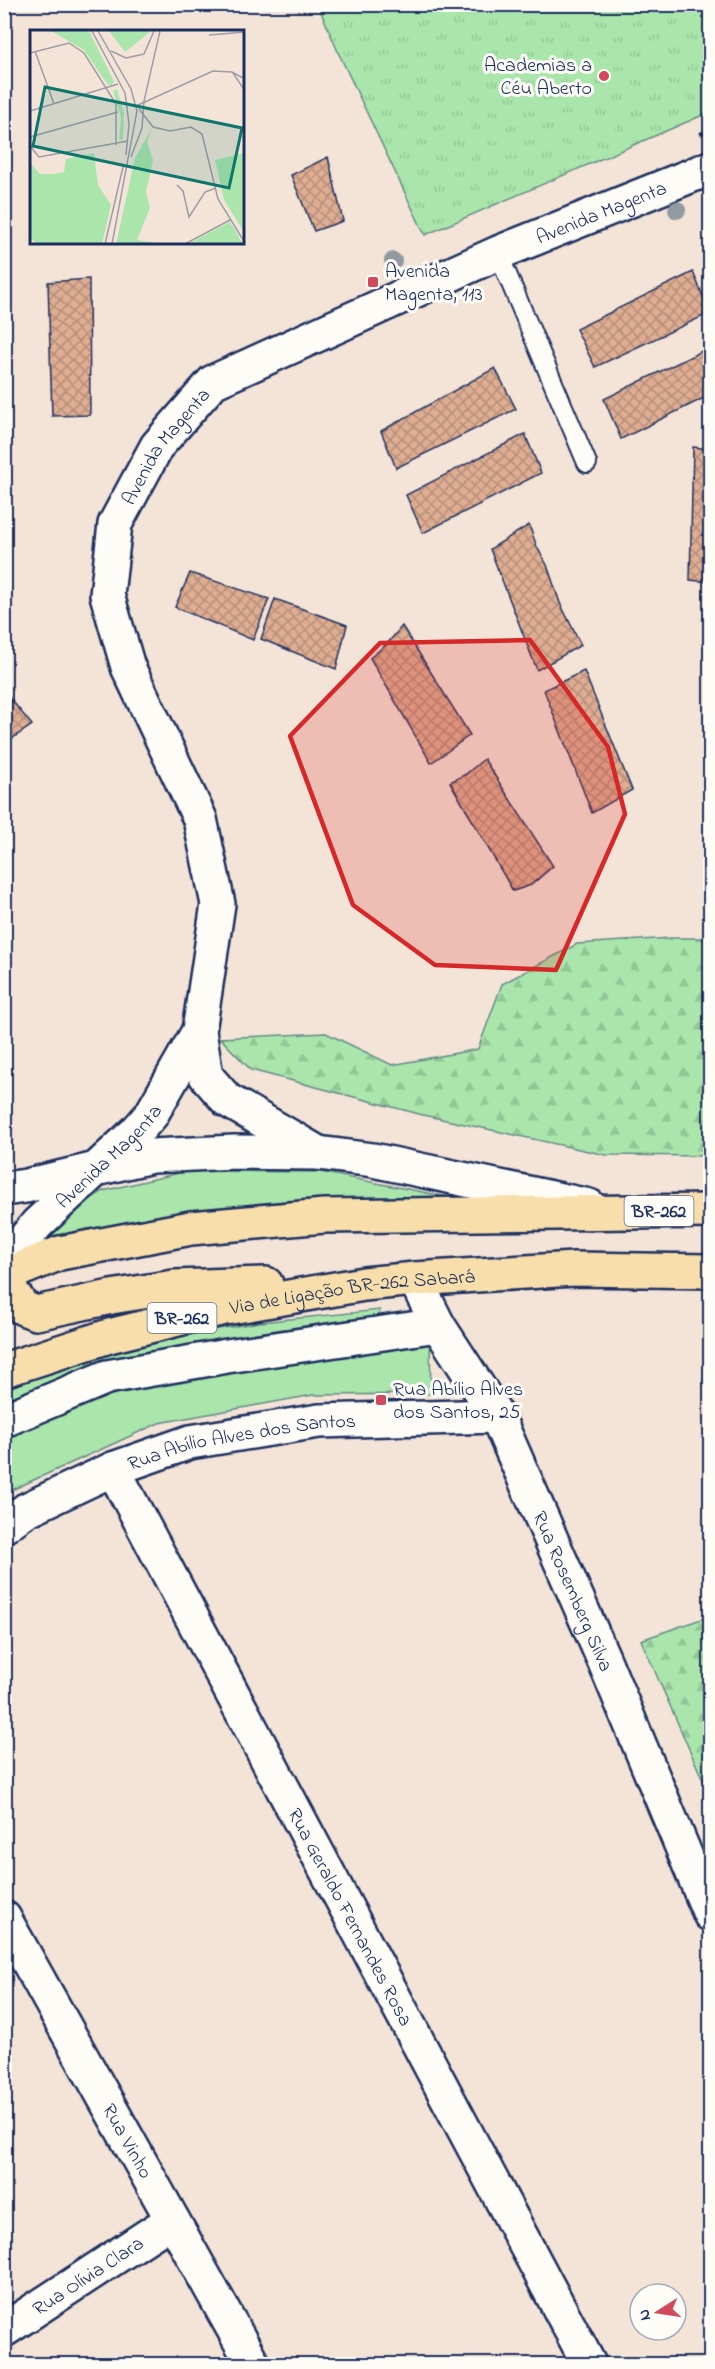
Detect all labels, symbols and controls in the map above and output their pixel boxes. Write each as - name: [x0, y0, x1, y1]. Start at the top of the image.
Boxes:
- inset map: [30, 30, 244, 244]
- place label: Academias a Céu Aberto: [484, 52, 592, 104]
- marker: Academias a Céu Aberto: [597, 69, 611, 83]
- street label: Avenida Magenta: [532, 175, 672, 253]
- place label: Avenida Magenta, 113: [385, 258, 483, 311]
- marker: Avenida Magenta, 113: [366, 275, 380, 289]
- street label: Avenida Magenta: [116, 382, 219, 511]
- street label: Avenida Magenta: [50, 1100, 171, 1216]
- road number: BR-262: [624, 1196, 694, 1226]
- street label: Via de Ligação BR-262 Sabará: [227, 1263, 476, 1324]
- road number: BR-262: [148, 1303, 216, 1333]
- place label: Rua Abílio Alves dos Santos, 25: [393, 1376, 523, 1428]
- marker: Rua Abílio Alves dos Santos, 25: [374, 1393, 388, 1407]
- street label: Rua Abílio Alves dos Santos: [124, 1408, 356, 1480]
- street label: Rua Rosemberg Silva: [524, 1507, 619, 1677]
- street label: Rua Geraldo Fernandes Rosa: [279, 1804, 419, 2032]
- street label: Rua Vinho: [93, 2099, 159, 2185]
- street label: Rua Olívia Clara: [28, 2230, 150, 2324]
- north arrow: [628, 2282, 688, 2342]
- text: N: [632, 2307, 658, 2322]

